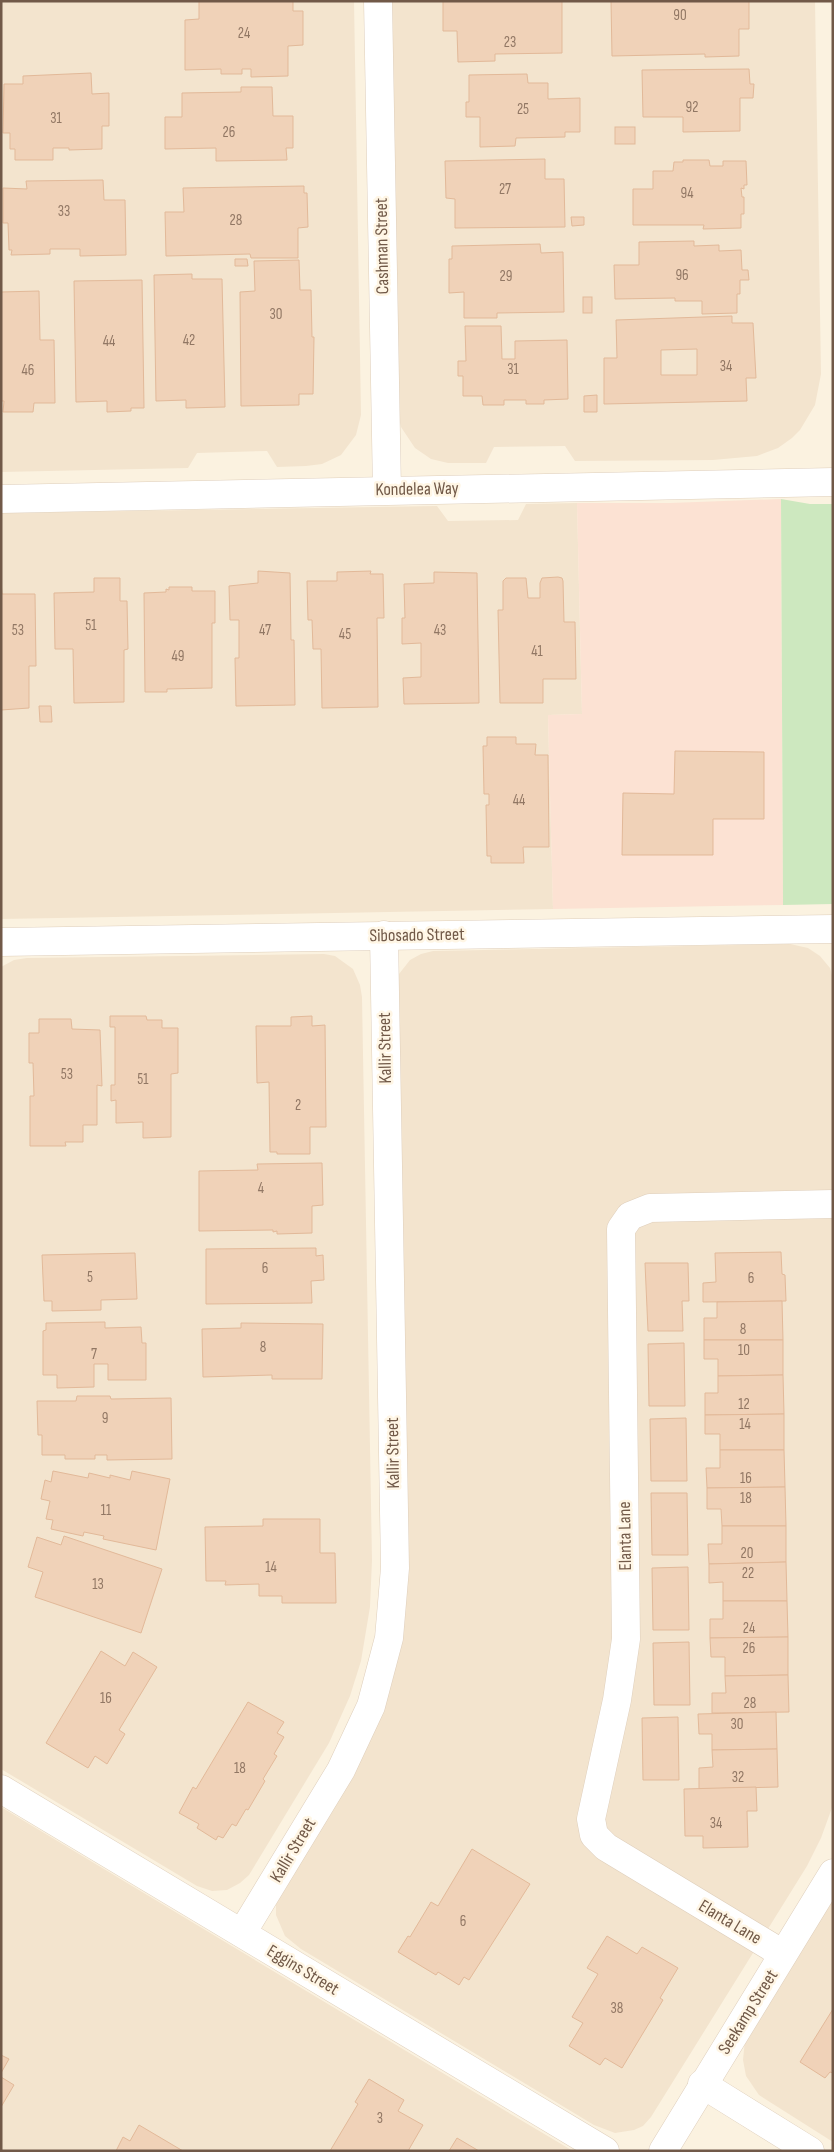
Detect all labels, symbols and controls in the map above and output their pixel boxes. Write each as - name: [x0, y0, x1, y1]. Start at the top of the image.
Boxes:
- house number: 90: [673, 6, 687, 25]
- house number: 24: [238, 24, 250, 43]
- house number: 23: [504, 33, 516, 52]
- house number: 92: [686, 98, 698, 117]
- house number: 25: [517, 100, 529, 119]
- house number: 31: [50, 109, 63, 128]
- house number: 26: [223, 123, 235, 142]
- house number: 27: [499, 180, 511, 199]
- house number: 94: [681, 184, 693, 203]
- street label: Cashman Street: [371, 197, 393, 294]
- house number: 33: [58, 202, 70, 221]
- house number: 28: [230, 211, 242, 230]
- house number: 96: [675, 266, 689, 285]
- house number: 29: [500, 267, 512, 286]
- house number: 30: [270, 305, 282, 324]
- house number: 42: [183, 331, 195, 350]
- house number: 44: [103, 332, 115, 351]
- house number: 34: [720, 357, 732, 376]
- house number: 31: [507, 360, 520, 379]
- house number: 46: [22, 361, 34, 380]
- street label: Kondelea Way: [375, 478, 459, 500]
- house number: 51: [85, 616, 97, 635]
- house number: 53: [12, 621, 24, 640]
- house number: 47: [259, 621, 271, 640]
- house number: 43: [434, 621, 446, 640]
- house number: 45: [339, 625, 351, 644]
- house number: 41: [531, 642, 544, 661]
- house number: 49: [172, 647, 184, 666]
- house number: 44: [513, 791, 525, 810]
- street label: Sibosado Street: [369, 924, 465, 946]
- street label: Kallir Street: [374, 1012, 396, 1084]
- house number: 53: [61, 1065, 73, 1084]
- house number: 51: [137, 1070, 149, 1089]
- house number: 2: [295, 1096, 301, 1115]
- house number: 4: [258, 1179, 264, 1198]
- house number: 6: [262, 1259, 268, 1278]
- house number: 5: [87, 1268, 93, 1287]
- house number: 6: [748, 1269, 754, 1288]
- house number: 8: [740, 1320, 746, 1339]
- house number: 8: [260, 1338, 266, 1357]
- house number: 10: [738, 1341, 750, 1360]
- house number: 7: [91, 1345, 97, 1364]
- house number: 12: [738, 1395, 750, 1414]
- house number: 9: [102, 1409, 108, 1428]
- house number: 14: [739, 1415, 751, 1434]
- street label: Kallir Street: [382, 1417, 404, 1489]
- house number: 16: [740, 1469, 752, 1488]
- house number: 18: [740, 1489, 752, 1508]
- house number: 11: [101, 1501, 112, 1520]
- street label: Elanta Lane: [614, 1501, 636, 1571]
- house number: 20: [741, 1544, 753, 1563]
- house number: 14: [265, 1558, 277, 1577]
- house number: 22: [742, 1564, 754, 1583]
- house number: 13: [92, 1575, 104, 1594]
- house number: 24: [743, 1619, 755, 1638]
- house number: 26: [743, 1639, 755, 1658]
- house number: 16: [100, 1689, 112, 1708]
- house number: 28: [744, 1694, 756, 1713]
- house number: 30: [731, 1715, 743, 1734]
- house number: 18: [234, 1759, 246, 1778]
- house number: 32: [732, 1768, 744, 1787]
- street label: Kallir Street: [266, 1814, 321, 1886]
- house number: 34: [710, 1814, 722, 1833]
- street label: Elanta Lane: [695, 1895, 765, 1949]
- house number: 6: [460, 1912, 466, 1931]
- street label: Eggins Street: [263, 1940, 343, 2000]
- street label: Seekamp Street: [714, 1965, 783, 2058]
- house number: 38: [611, 1999, 623, 2018]
- house number: 3: [377, 2109, 383, 2128]

